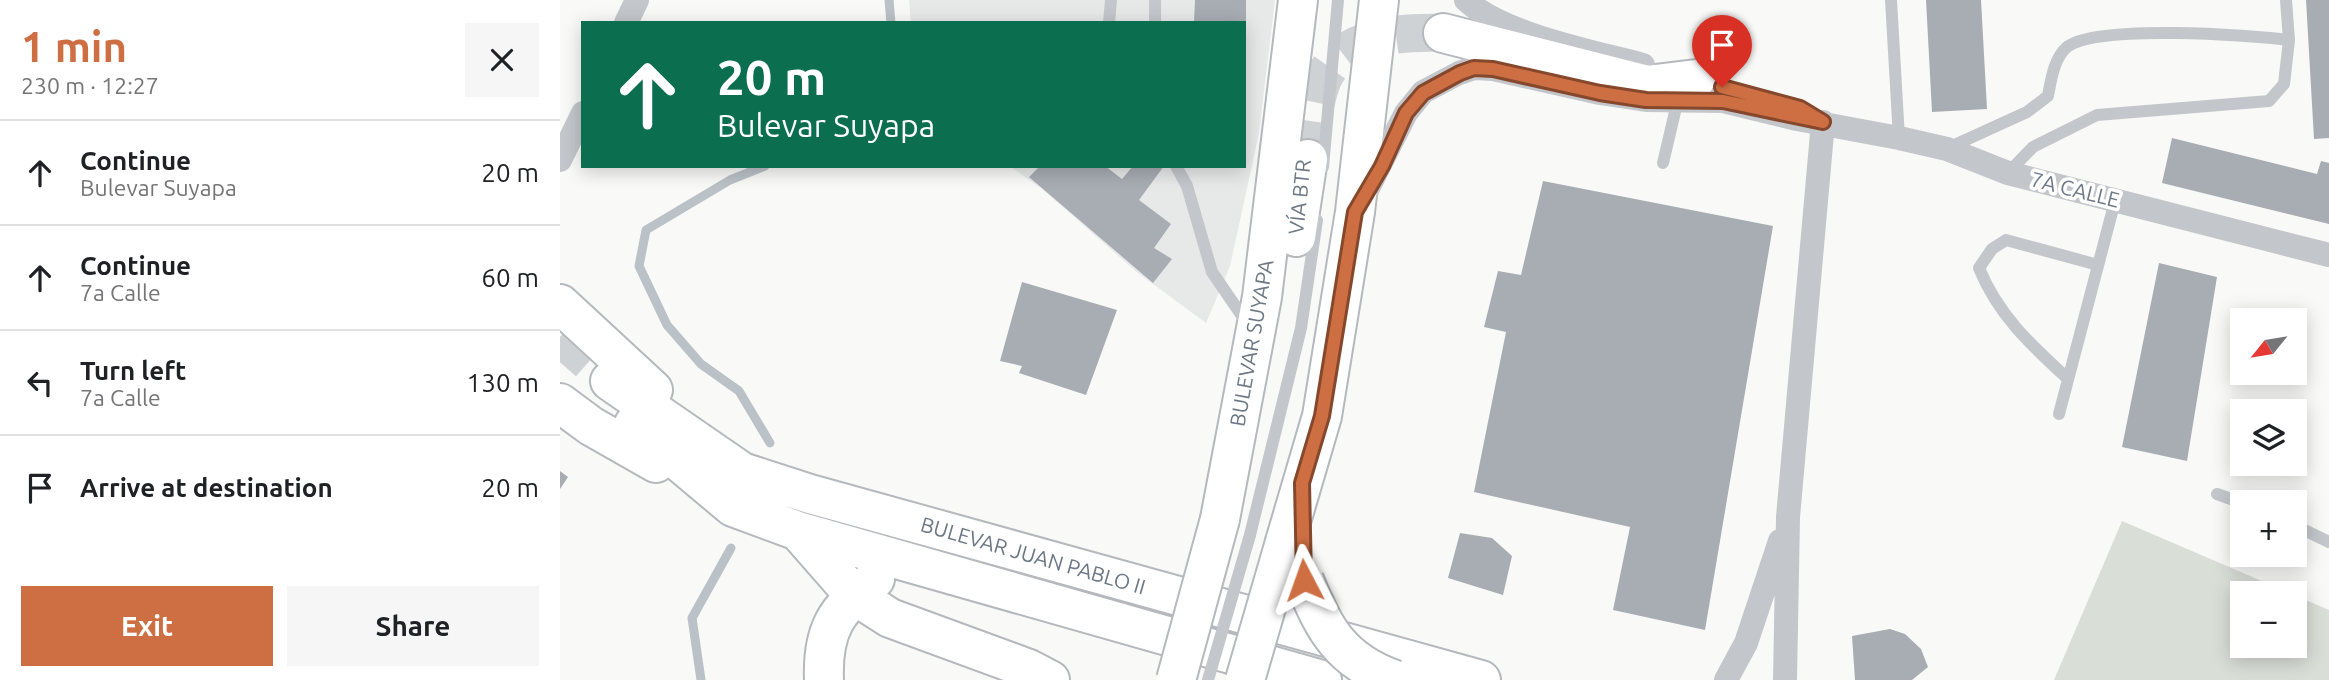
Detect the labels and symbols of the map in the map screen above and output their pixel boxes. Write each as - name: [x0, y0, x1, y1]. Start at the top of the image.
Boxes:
- pin: [1692, 15, 1752, 87]
- street label: VÍA BTR: [1283, 158, 1315, 236]
- street label: 7A CALLE: [2028, 166, 2122, 212]
- street label: BULEVAR SUYAPA: [1225, 257, 1278, 428]
- north arrow: [2230, 308, 2306, 385]
- street label: BULEVAR JUAN PABLO II: [918, 511, 1148, 599]
- position arrow: [1267, 543, 1341, 617]

